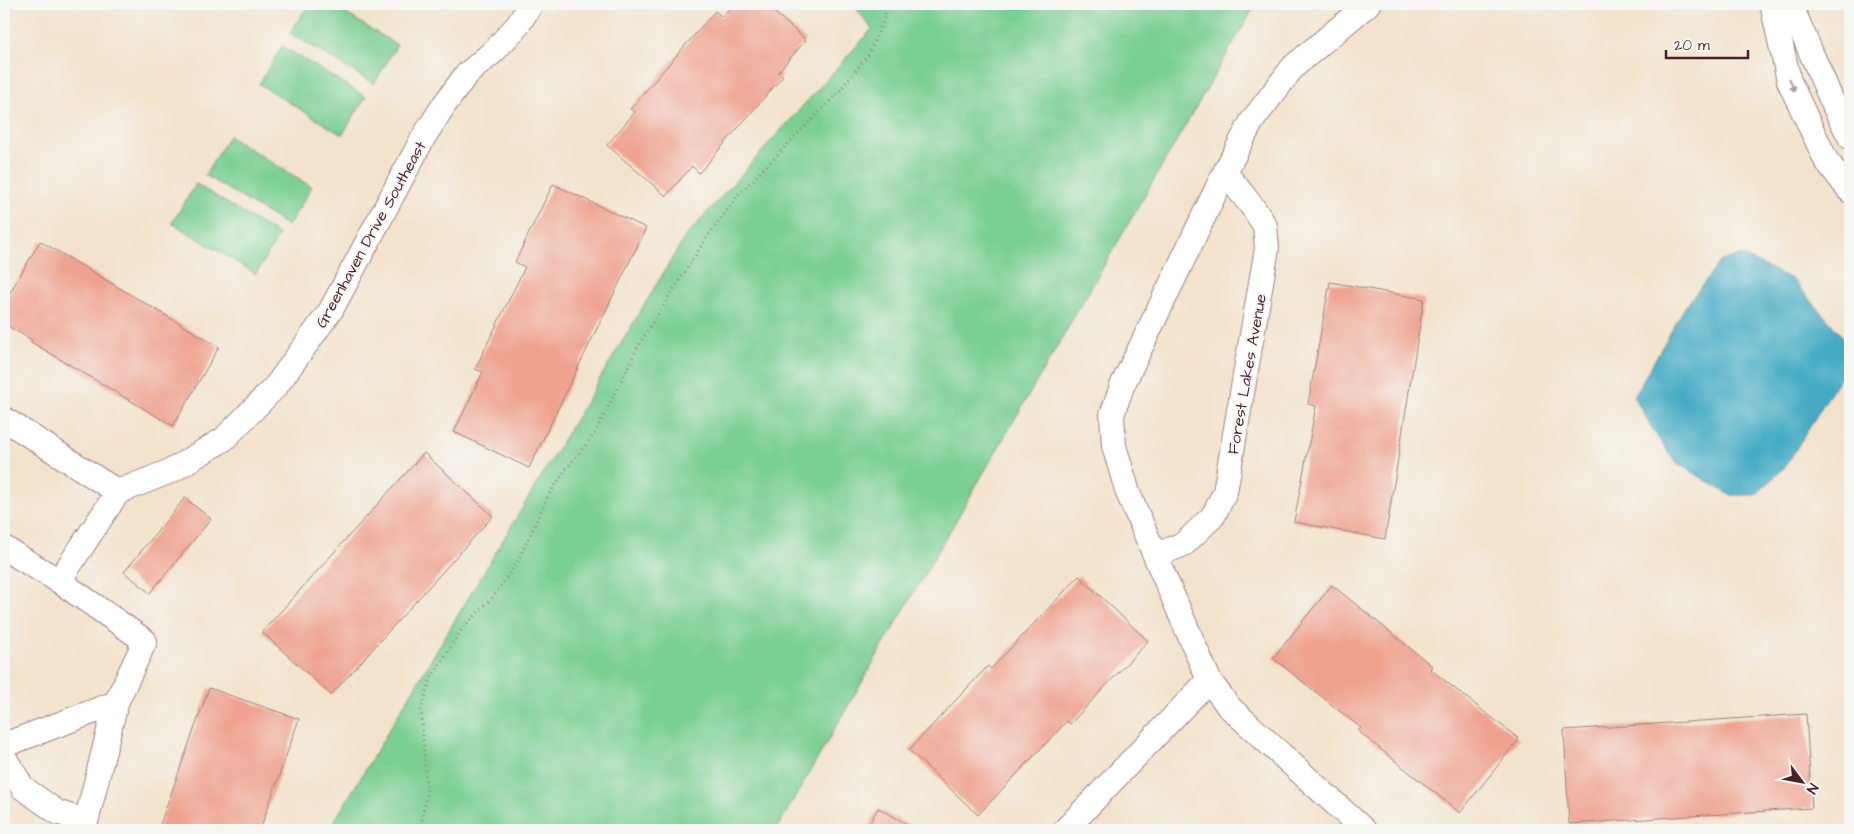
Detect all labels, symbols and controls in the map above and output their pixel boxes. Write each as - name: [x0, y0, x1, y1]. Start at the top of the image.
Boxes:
- scale bar: [1666, 28, 1749, 60]
- text: 20 m: [1674, 35, 1710, 56]
- one-way arrow: [1788, 78, 1796, 93]
- street label: Greenhaven Drive Southeast: [310, 137, 432, 332]
- street label: Forest Lakes Avenue: [1222, 292, 1272, 456]
- north arrow: [1776, 756, 1826, 806]
- text: N: [1801, 779, 1823, 798]

